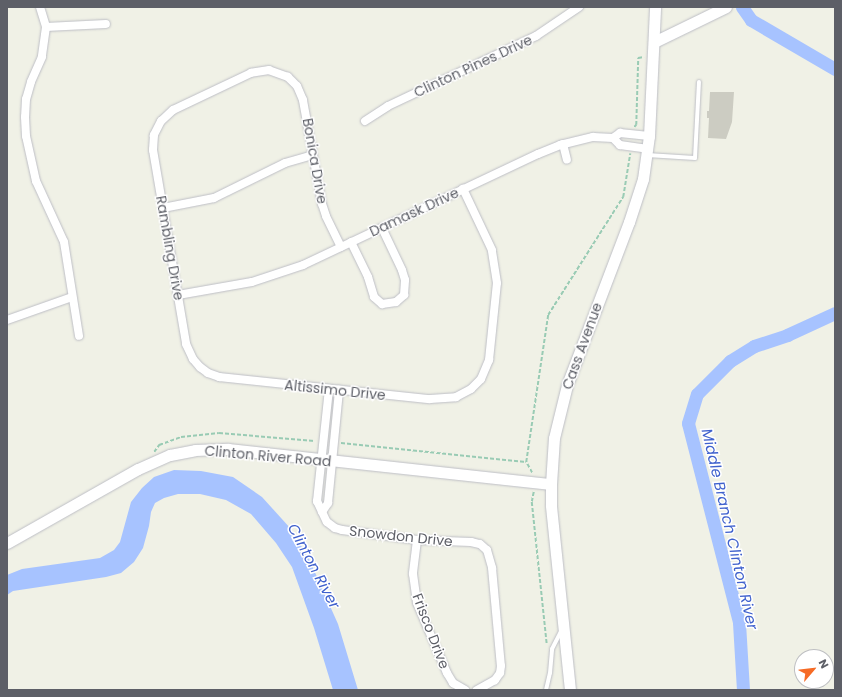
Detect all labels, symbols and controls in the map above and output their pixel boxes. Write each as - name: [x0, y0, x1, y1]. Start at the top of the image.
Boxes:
- street label: Clinton Pines Drive: [411, 31, 535, 101]
- street label: Bonica Drive: [299, 117, 331, 205]
- street label: Damask Drive: [367, 184, 461, 240]
- street label: Rambling Drive: [153, 194, 187, 302]
- street label: Cass Avenue: [559, 300, 605, 392]
- street label: Altissimo Drive: [284, 376, 386, 404]
- water label: Middle Branch Clinton River: [698, 427, 762, 631]
- street label: Clinton River Road: [204, 442, 332, 470]
- water label: Clinton River: [284, 520, 344, 612]
- street label: Snowdon Drive: [348, 522, 454, 550]
- street label: Frisco Drive: [409, 591, 453, 671]
- north arrow: [794, 649, 834, 689]
- text: N: [815, 656, 833, 671]

